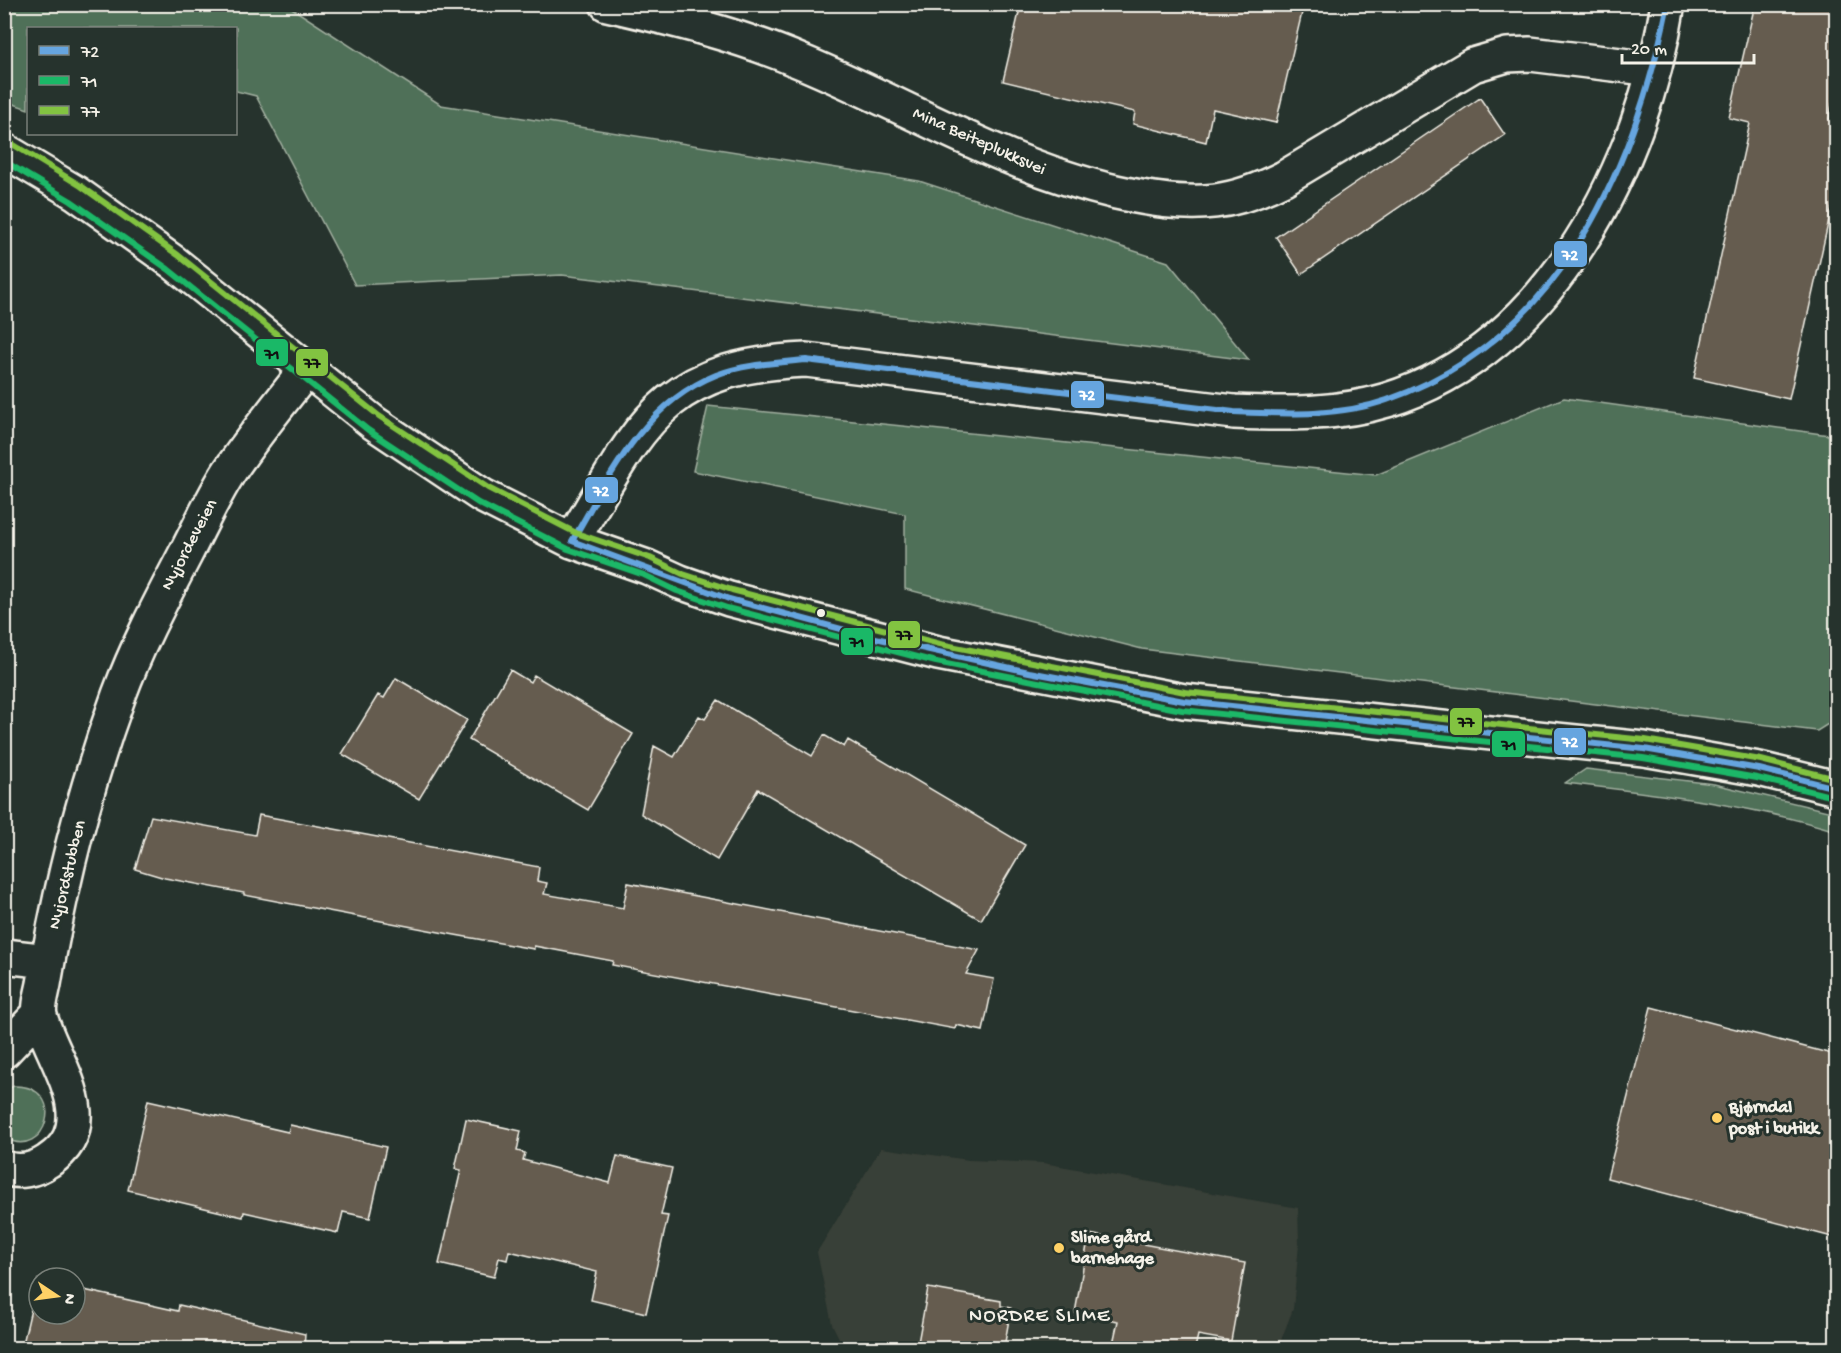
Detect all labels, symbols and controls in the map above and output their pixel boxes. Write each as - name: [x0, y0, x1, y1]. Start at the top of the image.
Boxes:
- legend: [27, 27, 237, 135]
- scale bar: [1622, 27, 1754, 65]
- text: 20 m: [1631, 40, 1667, 61]
- text: 72: [80, 43, 99, 64]
- text: 71: [80, 73, 98, 94]
- text: 77: [80, 103, 100, 124]
- street label: Mina Beiteplukksvei: [909, 103, 1049, 181]
- line badge: 72: [1553, 240, 1588, 268]
- text: 72: [1561, 248, 1578, 267]
- line badge: 71: [255, 338, 289, 367]
- text: 71: [264, 347, 279, 366]
- line badge: 77: [295, 348, 329, 377]
- text: 77: [303, 356, 321, 375]
- line badge: 72: [1070, 380, 1105, 409]
- text: 72: [1078, 388, 1095, 407]
- line badge: 72: [584, 476, 619, 504]
- text: 72: [592, 484, 609, 503]
- street label: Nyjordeveien: [157, 495, 223, 594]
- unlabelled marker: [815, 607, 827, 619]
- line badge: 77: [887, 620, 921, 649]
- line badge: 71: [840, 627, 874, 656]
- text: 77: [895, 628, 913, 647]
- text: 71: [849, 635, 864, 654]
- line badge: 77: [1449, 707, 1483, 736]
- text: 77: [1457, 715, 1475, 734]
- line badge: 72: [1553, 727, 1587, 756]
- line badge: 71: [1491, 730, 1526, 758]
- text: 72: [1561, 735, 1578, 754]
- text: 71: [1501, 738, 1516, 757]
- street label: Nyjordstubben: [44, 818, 92, 932]
- place label: Bjørndal post i butikk: [1728, 1098, 1821, 1140]
- marker: Bjørndal post i butikk: [1710, 1111, 1724, 1125]
- place label: Slime gård barnehage: [1070, 1228, 1155, 1270]
- marker: Slime gård barnehage: [1052, 1241, 1066, 1255]
- north arrow: [27, 1266, 87, 1326]
- text: N: [58, 1291, 79, 1306]
- district label: NORDRE SLIME: [969, 1306, 1111, 1329]

